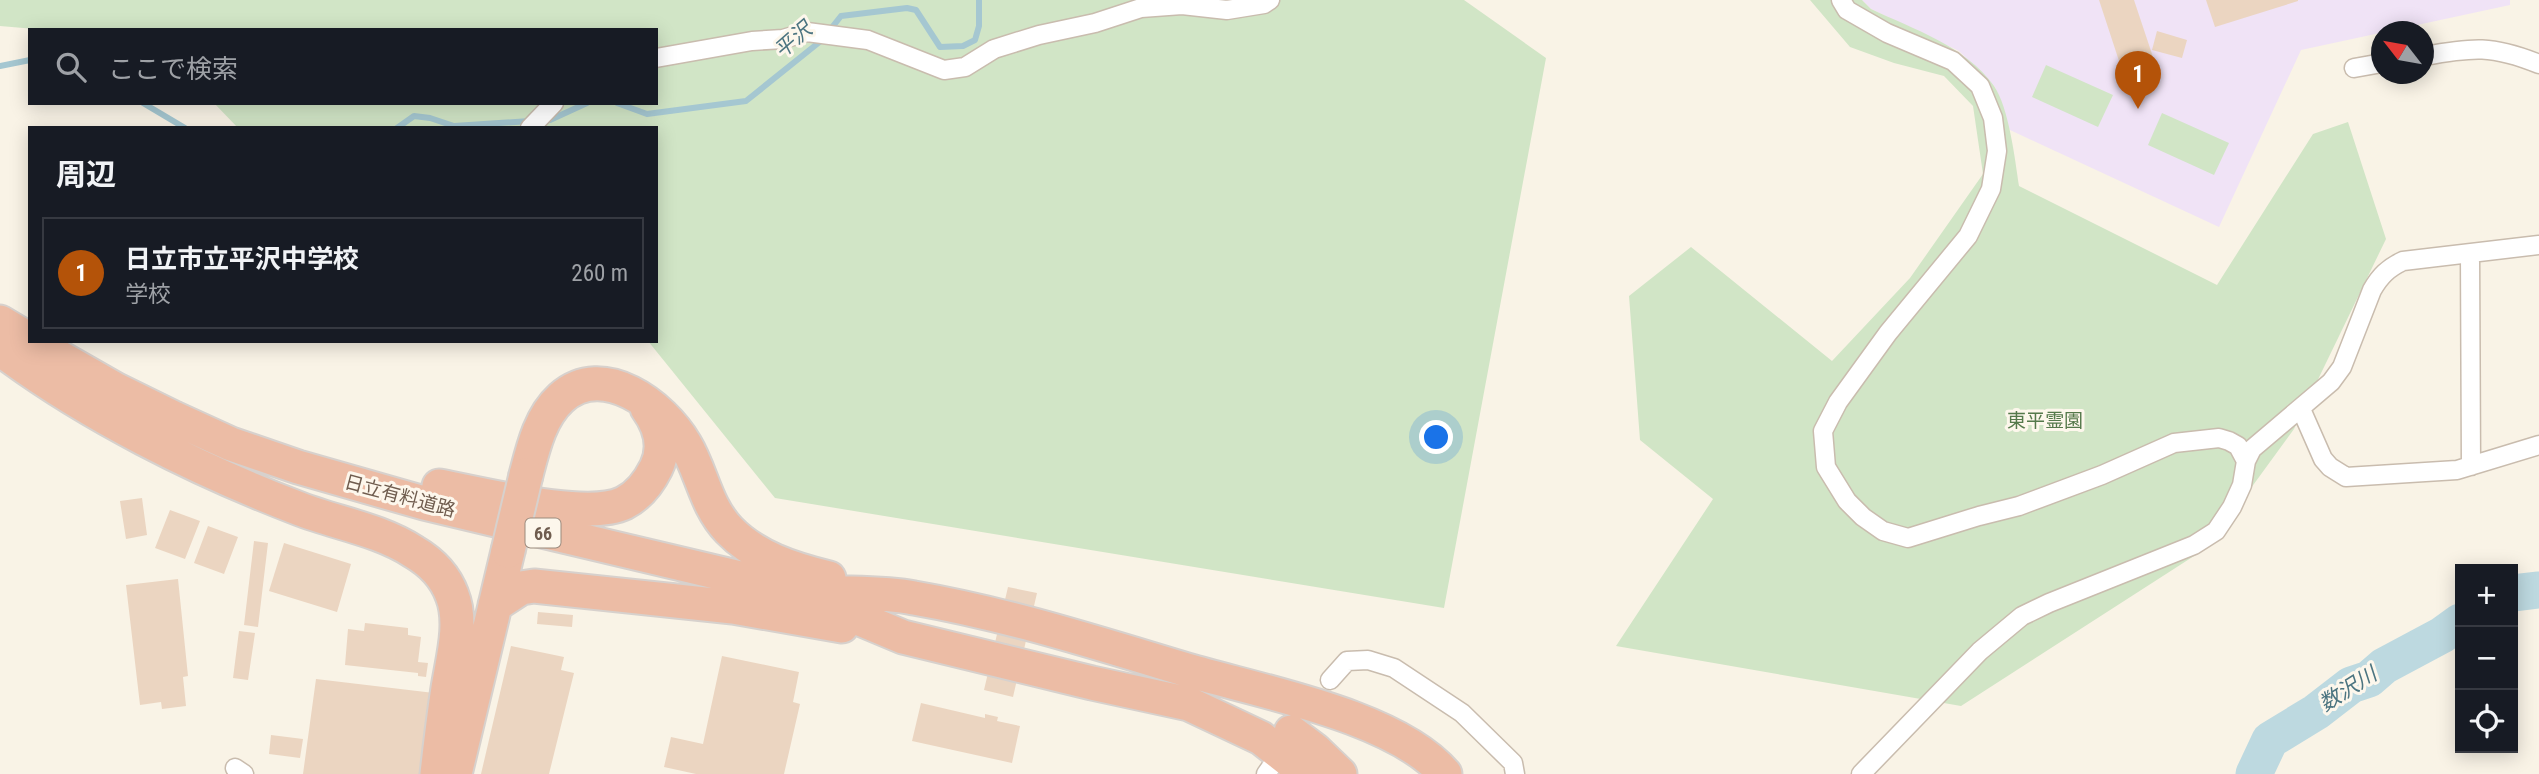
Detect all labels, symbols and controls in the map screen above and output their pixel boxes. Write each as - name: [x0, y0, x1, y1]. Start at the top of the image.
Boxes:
- water label: 平沢: [769, 15, 819, 63]
- north arrow: [2371, 21, 2434, 84]
- search box: [28, 28, 658, 105]
- icon: search: [52, 48, 90, 86]
- pin: 1: [2115, 51, 2161, 109]
- text: ここで検索: [108, 54, 238, 84]
- text: 周辺: [56, 157, 116, 192]
- text: 日立市立平沢中学校: [125, 244, 359, 274]
- text: 1: [75, 260, 87, 287]
- text: 260 m: [571, 260, 628, 287]
- text: 学校: [125, 281, 171, 308]
- park label: 東平霊園: [2007, 409, 2083, 432]
- your location: [1419, 420, 1453, 454]
- street label: 日立有料道路: [342, 470, 458, 522]
- road number: 66: [526, 518, 560, 548]
- map controls: [2455, 564, 2518, 753]
- button: +: [2455, 564, 2518, 627]
- button: −: [2455, 627, 2518, 690]
- water label: 数沢川: [2315, 661, 2383, 716]
- button: locate: [2455, 690, 2518, 753]

